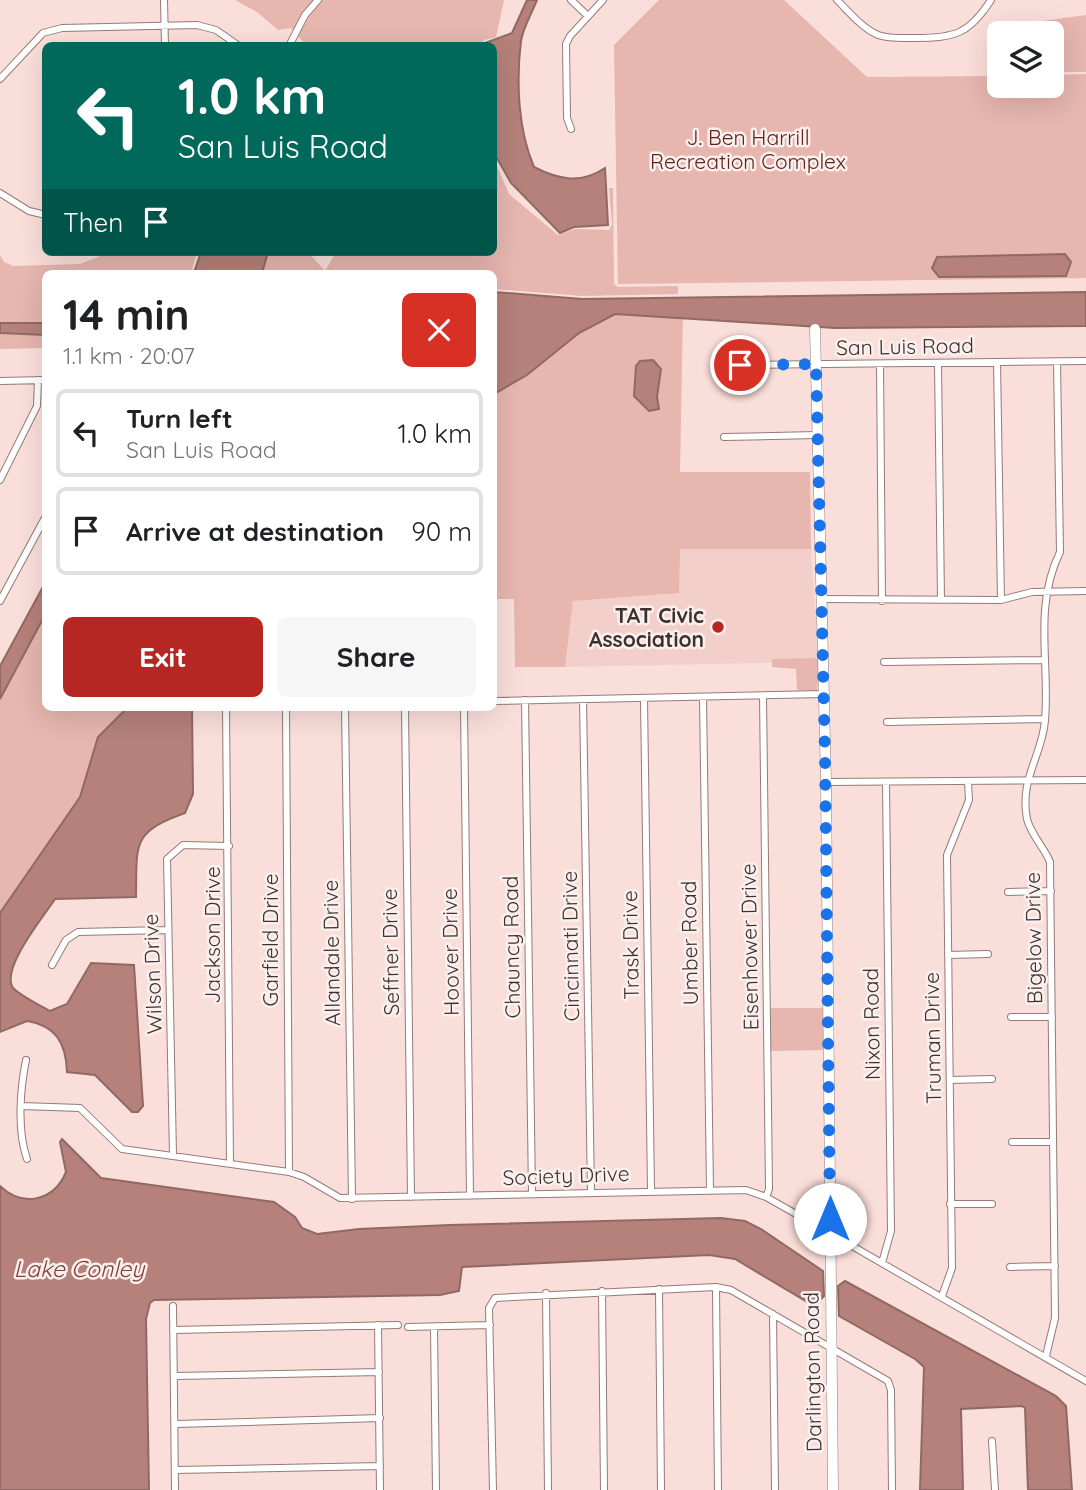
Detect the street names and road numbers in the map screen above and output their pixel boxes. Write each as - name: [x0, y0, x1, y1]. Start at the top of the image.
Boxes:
- street label: San Luis Road: [836, 332, 974, 360]
- street label: Eisenhower Drive: [735, 863, 763, 1031]
- street label: Jackson Drive: [199, 866, 225, 1004]
- street label: Cincinnati Drive: [556, 870, 584, 1022]
- street label: Bigelow Drive: [1019, 872, 1047, 1004]
- street label: Garfield Drive: [257, 873, 283, 1007]
- street label: Chauncy Road: [497, 875, 525, 1019]
- street label: Allandale Drive: [317, 880, 345, 1026]
- street label: Umber Road: [675, 880, 703, 1006]
- street label: Seffner Drive: [376, 888, 404, 1016]
- street label: Hoover Drive: [436, 888, 464, 1016]
- street label: Trask Drive: [616, 890, 644, 1000]
- street label: Wilson Drive: [137, 913, 167, 1035]
- street label: Nixon Road: [857, 968, 885, 1080]
- street label: Truman Drive: [918, 972, 946, 1104]
- street label: Society Drive: [502, 1160, 630, 1190]
- street label: Darlington Road: [798, 1292, 826, 1452]

